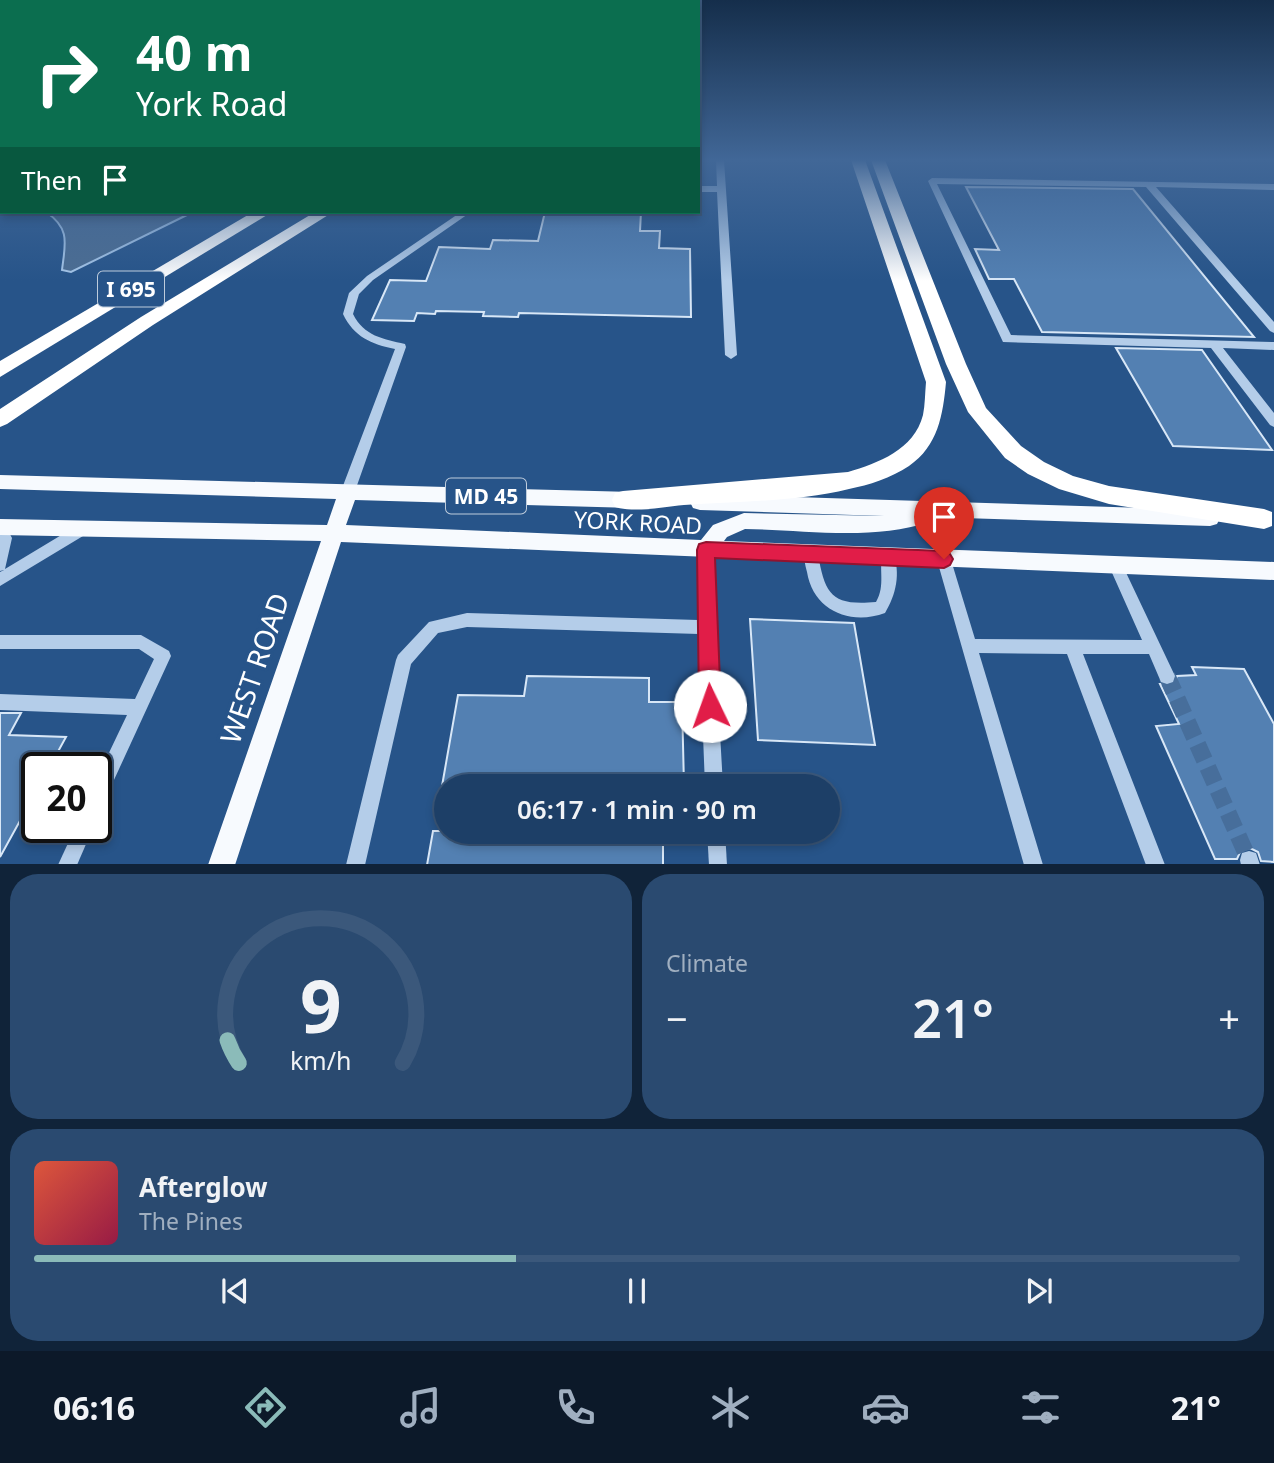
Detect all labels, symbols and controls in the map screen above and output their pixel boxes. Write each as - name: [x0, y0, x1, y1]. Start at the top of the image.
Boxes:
- text: 40 m: [136, 19, 253, 85]
- icon: right: [21, 28, 112, 119]
- text: York Road: [136, 82, 287, 125]
- icon: arrive: [96, 161, 134, 199]
- text: Then: [21, 162, 82, 198]
- road number: I 695: [98, 272, 164, 306]
- road number: MD 45: [446, 478, 526, 514]
- pin: [914, 487, 974, 559]
- icon: arrive: [925, 498, 963, 536]
- street label: YORK ROAD: [573, 503, 703, 541]
- street label: WEST ROAD: [210, 588, 298, 748]
- position arrow: [673, 669, 747, 743]
- speed limit sign: 20: [21, 752, 112, 843]
- text: 06:17 · 1 min · 90 m: [517, 791, 757, 827]
- text: Climate: [666, 947, 748, 979]
- text: 9: [300, 955, 342, 1054]
- text: 21°: [912, 982, 994, 1053]
- text: −: [666, 992, 688, 1044]
- text: +: [1218, 992, 1240, 1044]
- text: km/h: [290, 1042, 352, 1076]
- text: Afterglow: [139, 1169, 267, 1205]
- text: The Pines: [139, 1205, 243, 1237]
- icon: previous: [216, 1272, 254, 1310]
- icon: pause: [618, 1272, 656, 1310]
- icon: next: [1020, 1272, 1058, 1310]
- icon: directions: [241, 1383, 290, 1432]
- icon: music: [396, 1383, 445, 1432]
- icon: phone: [551, 1383, 600, 1432]
- icon: climate: [706, 1383, 755, 1432]
- icon: car: [861, 1383, 910, 1432]
- icon: filters: [1016, 1383, 1065, 1432]
- text: 06:16: [53, 1386, 135, 1429]
- text: 21°: [1171, 1386, 1221, 1429]

